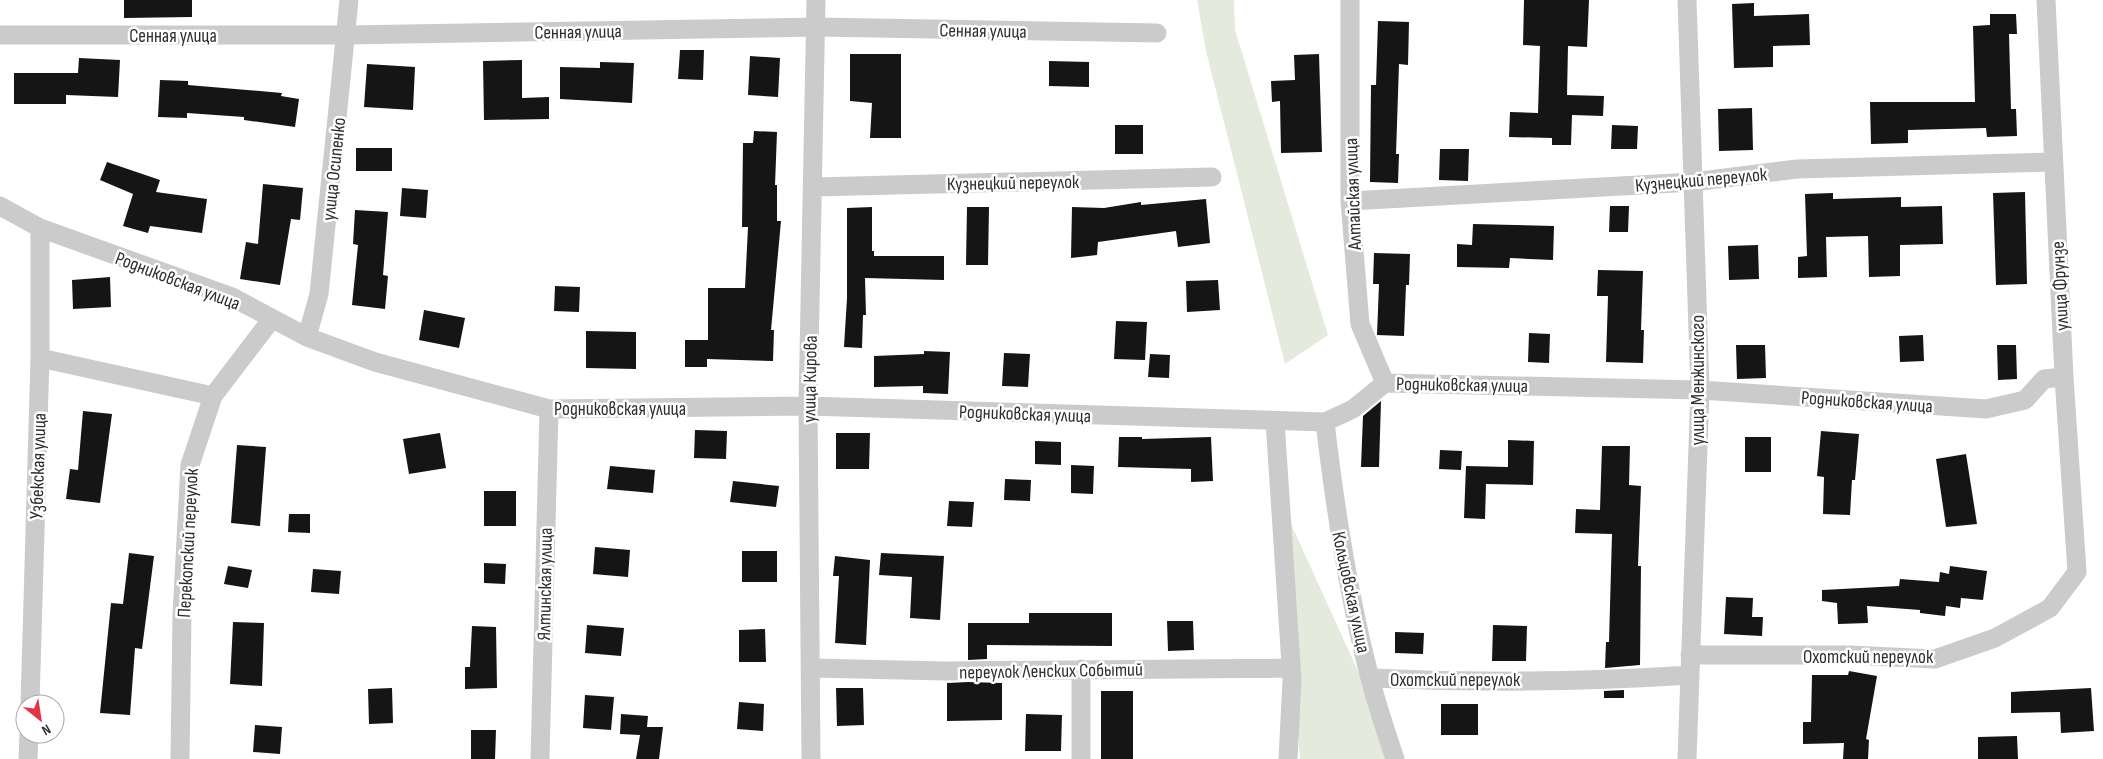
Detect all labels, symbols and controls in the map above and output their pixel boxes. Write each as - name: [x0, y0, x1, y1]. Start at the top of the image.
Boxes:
- street label: Сенная улица: [939, 19, 1027, 44]
- street label: Сенная улица: [534, 20, 622, 45]
- street label: Сенная улица: [129, 25, 217, 48]
- street label: улица Осипенко: [318, 116, 351, 222]
- street label: Алтайская улица: [1340, 138, 1367, 251]
- street label: Кузнецкий переулок: [1634, 163, 1769, 198]
- street label: Кузнецкий переулок: [947, 171, 1080, 196]
- street label: улица Фрунзе: [2047, 241, 2074, 331]
- street label: Родниковская улица: [112, 247, 243, 316]
- street label: улица Менжинского: [1687, 315, 1710, 445]
- street label: улица Кирова: [798, 335, 823, 423]
- street label: Родниковская улица: [1396, 373, 1528, 398]
- street label: Родниковская улица: [1800, 386, 1934, 419]
- street label: Родниковская улица: [554, 398, 686, 421]
- street label: Родниковская улица: [959, 401, 1091, 428]
- street label: Узбекская улица: [25, 412, 52, 520]
- street label: Перекопский переулок: [173, 467, 204, 618]
- street label: Ялтинская улица: [533, 527, 558, 641]
- street label: Кольцовская улица: [1326, 530, 1375, 655]
- street label: Охотский переулок: [1803, 646, 1934, 669]
- street label: переулок Ленских Событий: [959, 658, 1143, 685]
- street label: Охотский переулок: [1390, 669, 1521, 692]
- north arrow: [15, 694, 65, 744]
- text: N: [39, 721, 54, 739]

